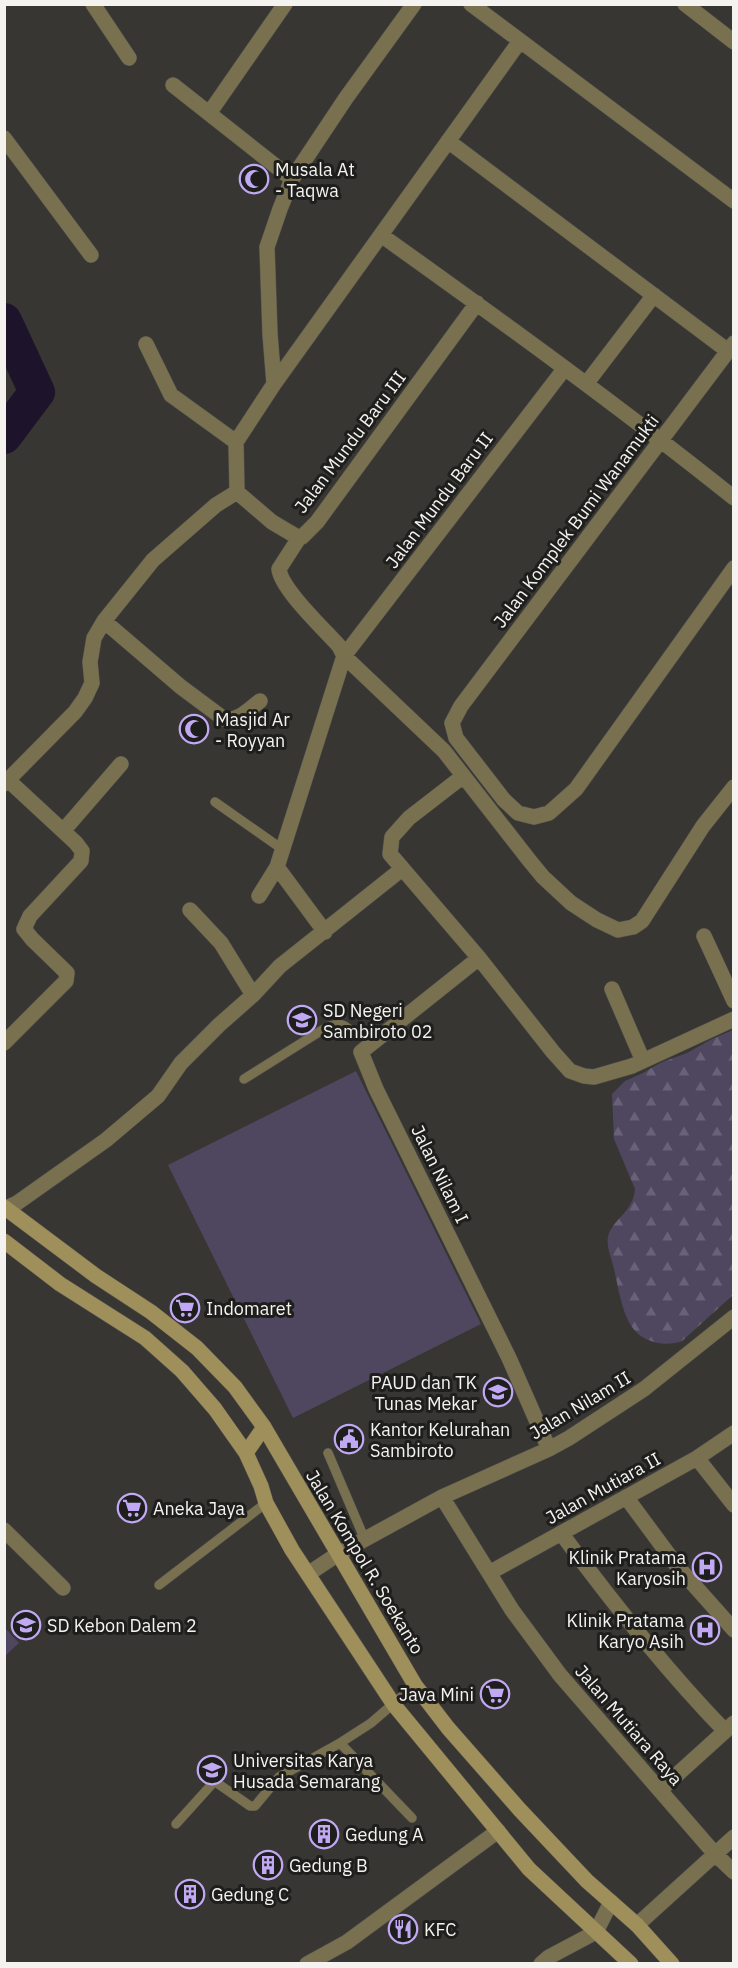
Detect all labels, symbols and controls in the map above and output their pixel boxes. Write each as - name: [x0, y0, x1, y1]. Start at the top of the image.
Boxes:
- place label: Musala At - Taqwa: [275, 158, 355, 202]
- mosque icon: Musala At - Taqwa: [238, 163, 270, 195]
- street label: Jalan Mundu Baru III: [289, 366, 411, 518]
- street label: Jalan Komplek Bumi Wanamukti: [488, 410, 664, 632]
- street label: Jalan Mundu Baru II: [380, 427, 498, 573]
- place label: Masjid Ar - Royyan: [215, 708, 290, 752]
- mosque icon: Masjid Ar - Royyan: [178, 713, 210, 745]
- place label: SD Negeri Sambiroto 02: [323, 999, 433, 1043]
- school or university icon: SD Negeri Sambiroto 02: [286, 1004, 318, 1036]
- street label: Jalan Nilam I: [406, 1121, 474, 1227]
- supermarket icon: Indomaret: [169, 1292, 201, 1324]
- place label: Indomaret: [206, 1297, 292, 1320]
- street label: Jalan Nilam II: [525, 1366, 635, 1444]
- place label: PAUD dan TK Tunas Mekar: [371, 1371, 478, 1415]
- school or university icon: PAUD dan TK Tunas Mekar: [482, 1376, 514, 1408]
- place label: Kantor Kelurahan Sambiroto: [370, 1418, 510, 1462]
- public building icon: Kantor Kelurahan Sambiroto: [333, 1423, 365, 1455]
- street label: Jalan Mutiara II: [542, 1447, 664, 1529]
- street label: Jalan Kompol R. Soekanto: [301, 1466, 429, 1658]
- supermarket icon: Aneka Jaya: [116, 1492, 148, 1524]
- place label: Aneka Jaya: [153, 1497, 245, 1520]
- place label: Klinik Pratama Karyosih: [569, 1546, 686, 1590]
- hospital icon: Klinik Pratama Karyosih: [691, 1551, 723, 1583]
- school or university icon: SD Kebon Dalem 2: [10, 1609, 42, 1641]
- place label: Klinik Pratama Karyo Asih: [567, 1609, 684, 1653]
- place label: SD Kebon Dalem 2: [47, 1614, 197, 1637]
- hospital icon: Klinik Pratama Karyo Asih: [689, 1614, 721, 1646]
- street label: Jalan Mutiara Raya: [570, 1660, 688, 1790]
- supermarket icon: Java Mini: [479, 1678, 511, 1710]
- place label: Java Mini: [399, 1683, 474, 1706]
- place label: Universitas Karya Husada Semarang: [233, 1749, 381, 1793]
- school or university icon: Universitas Karya Husada Semarang: [196, 1754, 228, 1786]
- building icon: Gedung A: [308, 1818, 340, 1850]
- place label: Gedung A: [345, 1823, 424, 1846]
- building icon: Gedung B: [252, 1849, 284, 1881]
- place label: Gedung B: [289, 1854, 368, 1877]
- building icon: Gedung C: [174, 1878, 206, 1910]
- place label: Gedung C: [211, 1883, 289, 1906]
- restaurant icon: KFC: [387, 1913, 419, 1945]
- place label: KFC: [424, 1918, 456, 1941]

